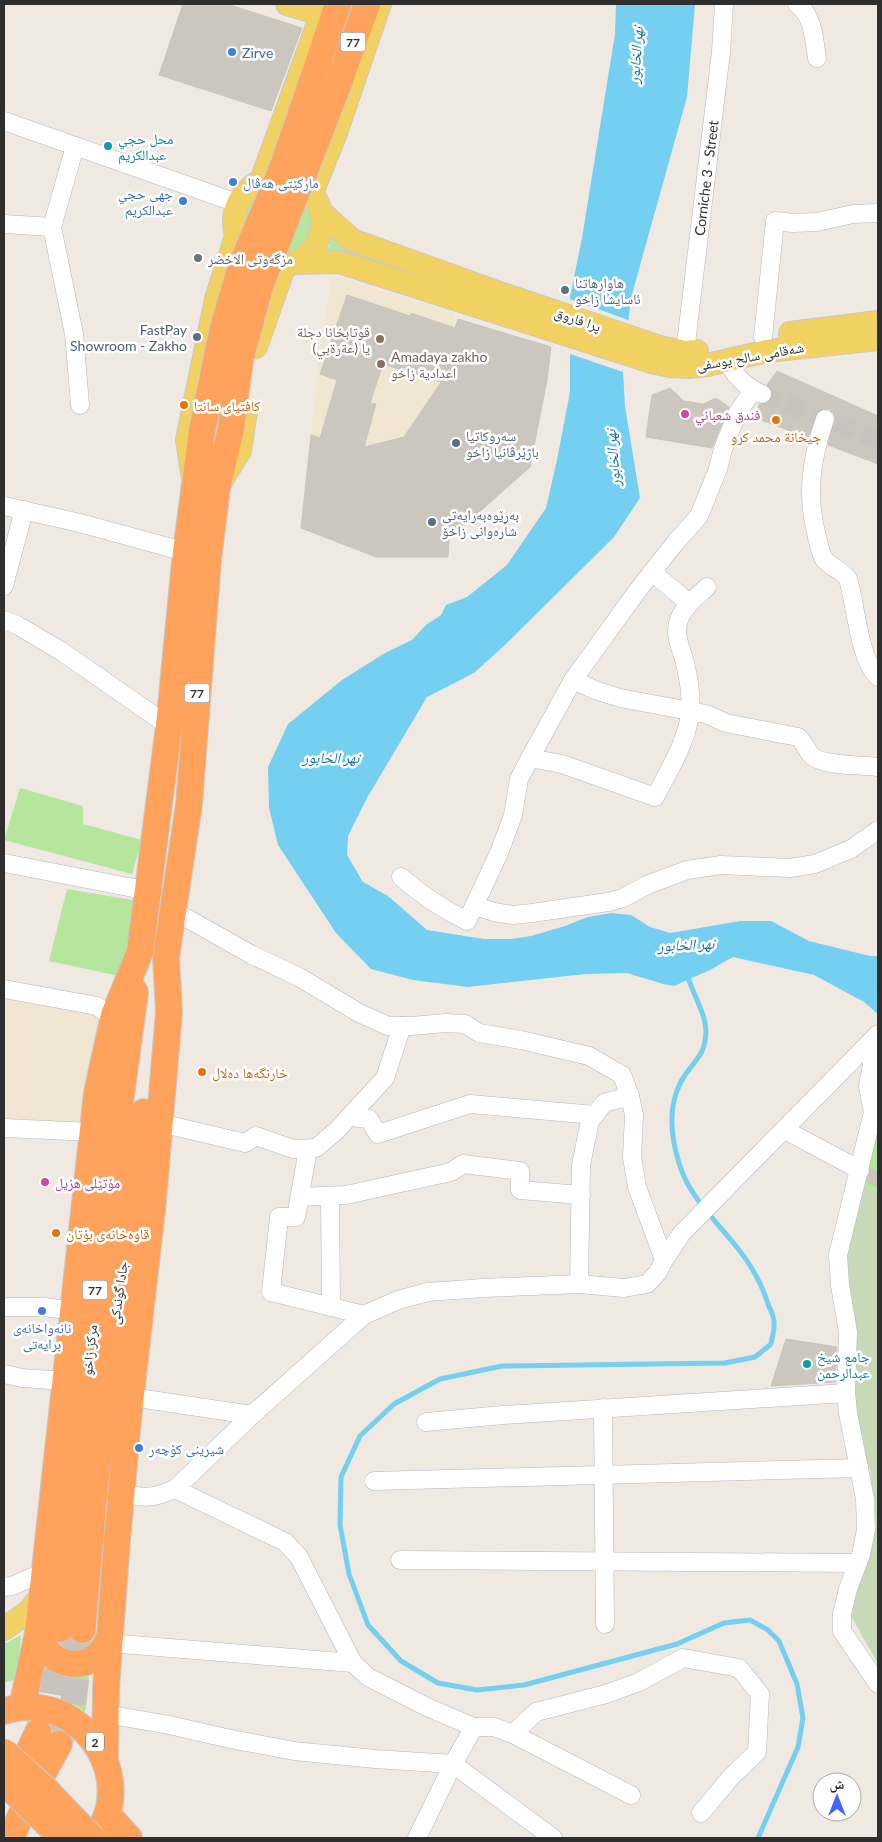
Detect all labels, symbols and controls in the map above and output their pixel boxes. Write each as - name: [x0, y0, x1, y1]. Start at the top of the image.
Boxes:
- water label: نهر الخابور: [624, 23, 647, 85]
- road number: 77: [340, 32, 366, 52]
- place label: Zirve: [242, 44, 273, 61]
- marker: Zirve: [226, 46, 238, 58]
- street label: Corniche 3 - Street: [690, 119, 722, 237]
- place label: محل حجي عبدالكريم: [118, 130, 173, 165]
- marker: محل حجي عبدالكريم: [102, 140, 114, 152]
- place label: مارکێتی هەڤال: [243, 174, 319, 192]
- marker: مارکێتی هەڤال: [227, 176, 239, 188]
- place label: جهى حجي عبدالكريم: [118, 185, 173, 220]
- marker: جهى حجي عبدالكريم: [177, 195, 189, 207]
- place label: مزگەوتی الاخضر: [207, 250, 293, 268]
- marker: مزگەوتی الاخضر: [192, 252, 204, 264]
- place label: هاوارهاتنا ئاسایشا زاخو: [575, 274, 641, 308]
- marker: هاوارهاتنا ئاسایشا زاخو: [559, 284, 571, 296]
- street label: پرا فاروق: [552, 303, 604, 336]
- place label: FastPay Showroom - Zakho: [70, 321, 188, 354]
- place label: قوتابخانا دجلة يا (عةرةبي): [297, 323, 370, 359]
- marker: FastPay Showroom - Zakho: [191, 331, 203, 343]
- marker: قوتابخانا دجلة يا (عةرةبي): [374, 333, 386, 345]
- street label: شەقامی سالح یوسفی: [695, 338, 805, 376]
- place label: Amadaya zakho اعدادية زاخو: [391, 348, 487, 382]
- marker: Amadaya zakho اعدادية زاخو: [375, 358, 387, 370]
- place label: کافتیای سانتا: [194, 397, 260, 415]
- marker: کافتیای سانتا: [178, 399, 190, 411]
- place label: فندق شعباني: [695, 406, 760, 426]
- marker: فندق شعباني: [679, 408, 691, 420]
- marker: جيخانة محمد كرو: [770, 414, 782, 426]
- water label: نهر الخابور: [600, 426, 625, 488]
- place label: سه‌روكاتيا باژێرڤانيا زاخو: [466, 427, 539, 461]
- place label: جيخانة محمد كرو: [731, 428, 821, 446]
- marker: سه‌روكاتيا باژێرڤانيا زاخو: [450, 437, 462, 449]
- place label: بەڕێوەبەرایەتی شارەوانی زاخۆ: [442, 506, 519, 540]
- marker: بەڕێوەبەرایەتی شارەوانی زاخۆ: [426, 516, 438, 528]
- road number: 77: [184, 684, 210, 702]
- water label: نهر الخابور: [302, 748, 362, 767]
- water label: نهر الخابور: [656, 933, 718, 956]
- place label: خارنگەها دەلال: [212, 1064, 288, 1082]
- marker: خارنگەها دەلال: [196, 1066, 208, 1078]
- place label: مۆتێلی هزیل: [55, 1174, 120, 1192]
- marker: مۆتێلی هزیل: [39, 1176, 51, 1188]
- place label: قاوەخانەی بۆتان: [66, 1225, 150, 1243]
- marker: قاوەخانەی بۆتان: [50, 1227, 62, 1239]
- street label: جادا گوندکی: [105, 1260, 132, 1326]
- road number: 77: [82, 1280, 108, 1300]
- marker: نانەواخانەی برایەتی: [36, 1305, 48, 1317]
- place label: نانەواخانەی برایەتی: [13, 1319, 72, 1353]
- street label: مركز زاخو: [78, 1324, 101, 1377]
- place label: جامع شيخ عبدالرحمن: [817, 1348, 870, 1382]
- marker: جامع شيخ عبدالرحمن: [801, 1358, 813, 1370]
- place label: شیرینی کۆچەر: [148, 1440, 224, 1458]
- marker: شیرینی کۆچەر: [133, 1442, 145, 1454]
- road number: 2: [86, 1732, 104, 1751]
- north arrow: [812, 1772, 862, 1822]
- text: ش: [830, 1775, 845, 1793]

